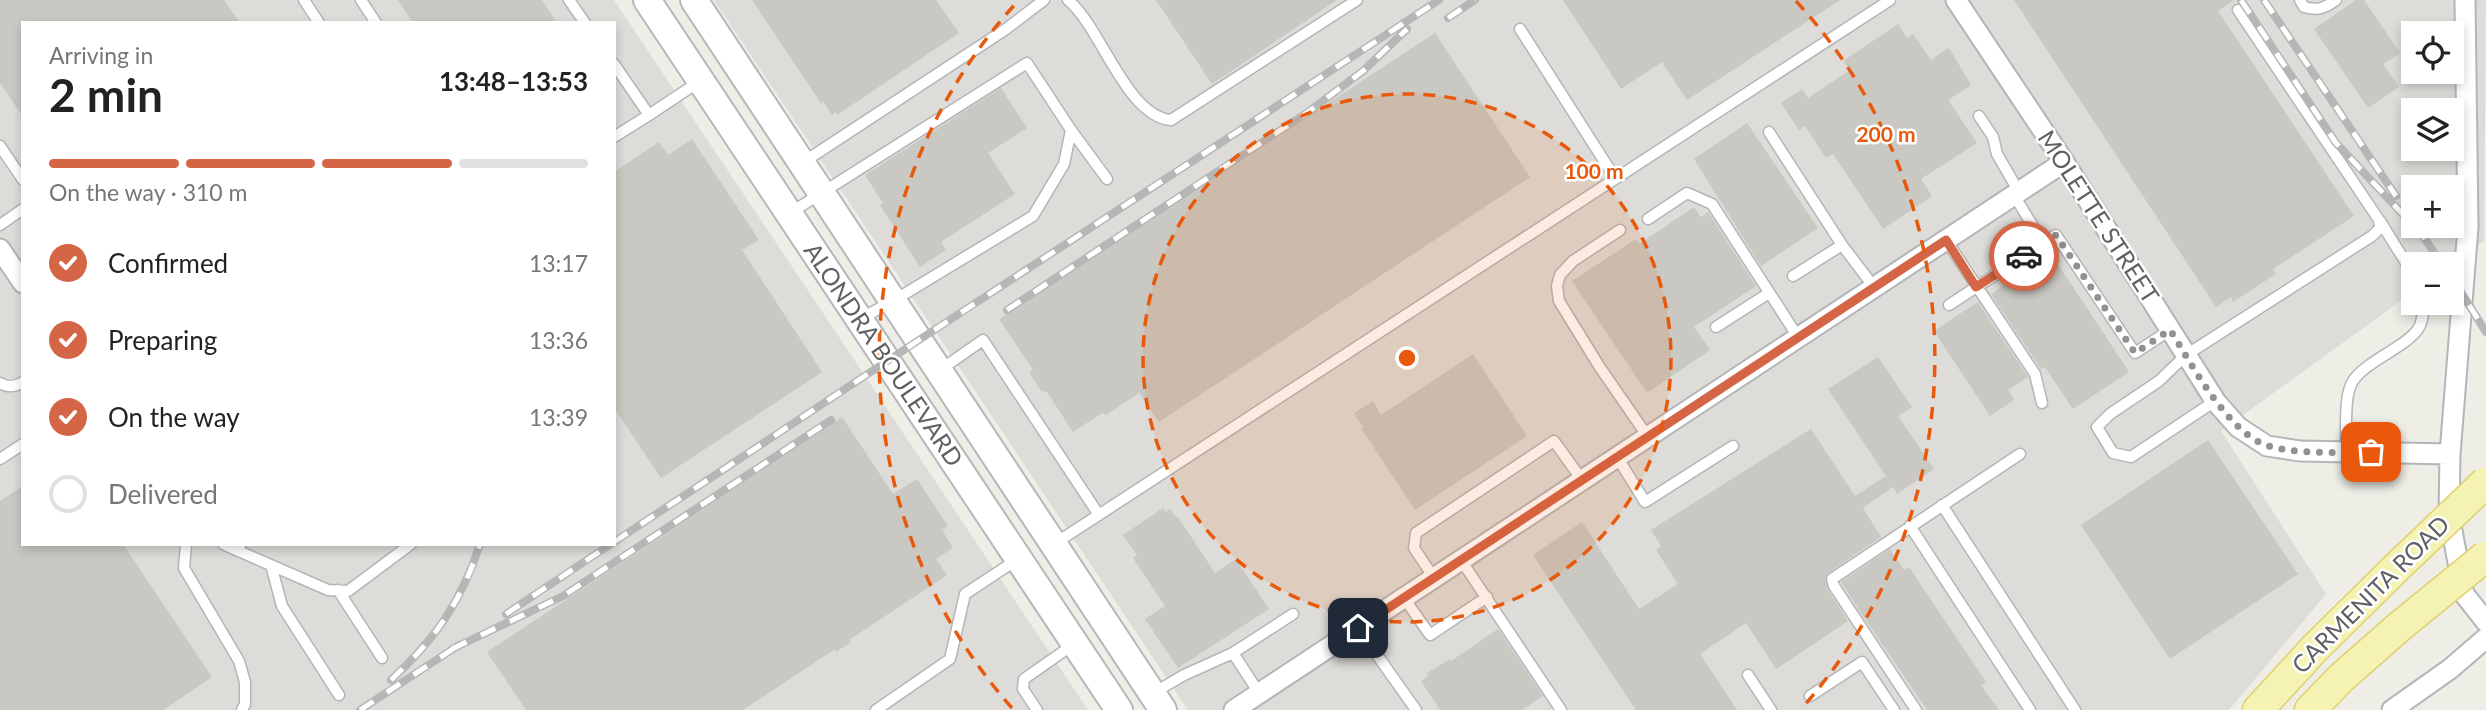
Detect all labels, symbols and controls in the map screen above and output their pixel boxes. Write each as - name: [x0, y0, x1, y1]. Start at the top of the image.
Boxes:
- map controls: [2401, 21, 2464, 315]
- button: locate: [2401, 21, 2464, 84]
- text: Arriving in: [49, 41, 153, 69]
- text: 13:48–13:53: [439, 65, 588, 97]
- text: 2 min: [49, 67, 163, 122]
- button: layers: [2401, 98, 2464, 161]
- text: 200 m: [1856, 121, 1916, 146]
- street label: MOLETTE STREET: [2033, 124, 2166, 308]
- text: 100 m: [1564, 158, 1624, 183]
- button: +: [2401, 175, 2464, 238]
- text: On the way · 310 m: [49, 178, 248, 206]
- courier: [1989, 221, 2059, 291]
- street label: ALONDRA BOULEVARD: [799, 237, 970, 471]
- icon: car: [2005, 237, 2043, 275]
- icon: check: [49, 244, 87, 282]
- text: Confirmed: [108, 247, 228, 279]
- text: 13:17: [529, 249, 588, 277]
- button: −: [2401, 252, 2464, 315]
- icon: check: [49, 321, 87, 359]
- text: Preparing: [108, 324, 217, 356]
- text: 13:36: [529, 326, 588, 354]
- centre of rings: [1395, 346, 1419, 370]
- icon: check: [49, 398, 87, 436]
- text: On the way: [108, 401, 240, 433]
- text: 13:39: [529, 403, 588, 431]
- pin: [2341, 422, 2401, 482]
- icon: bag: [2352, 433, 2390, 471]
- text: Delivered: [108, 478, 218, 510]
- street label: CARMENITA ROAD: [2285, 509, 2455, 679]
- pin: [1328, 598, 1388, 658]
- icon: home: [1339, 609, 1377, 647]

